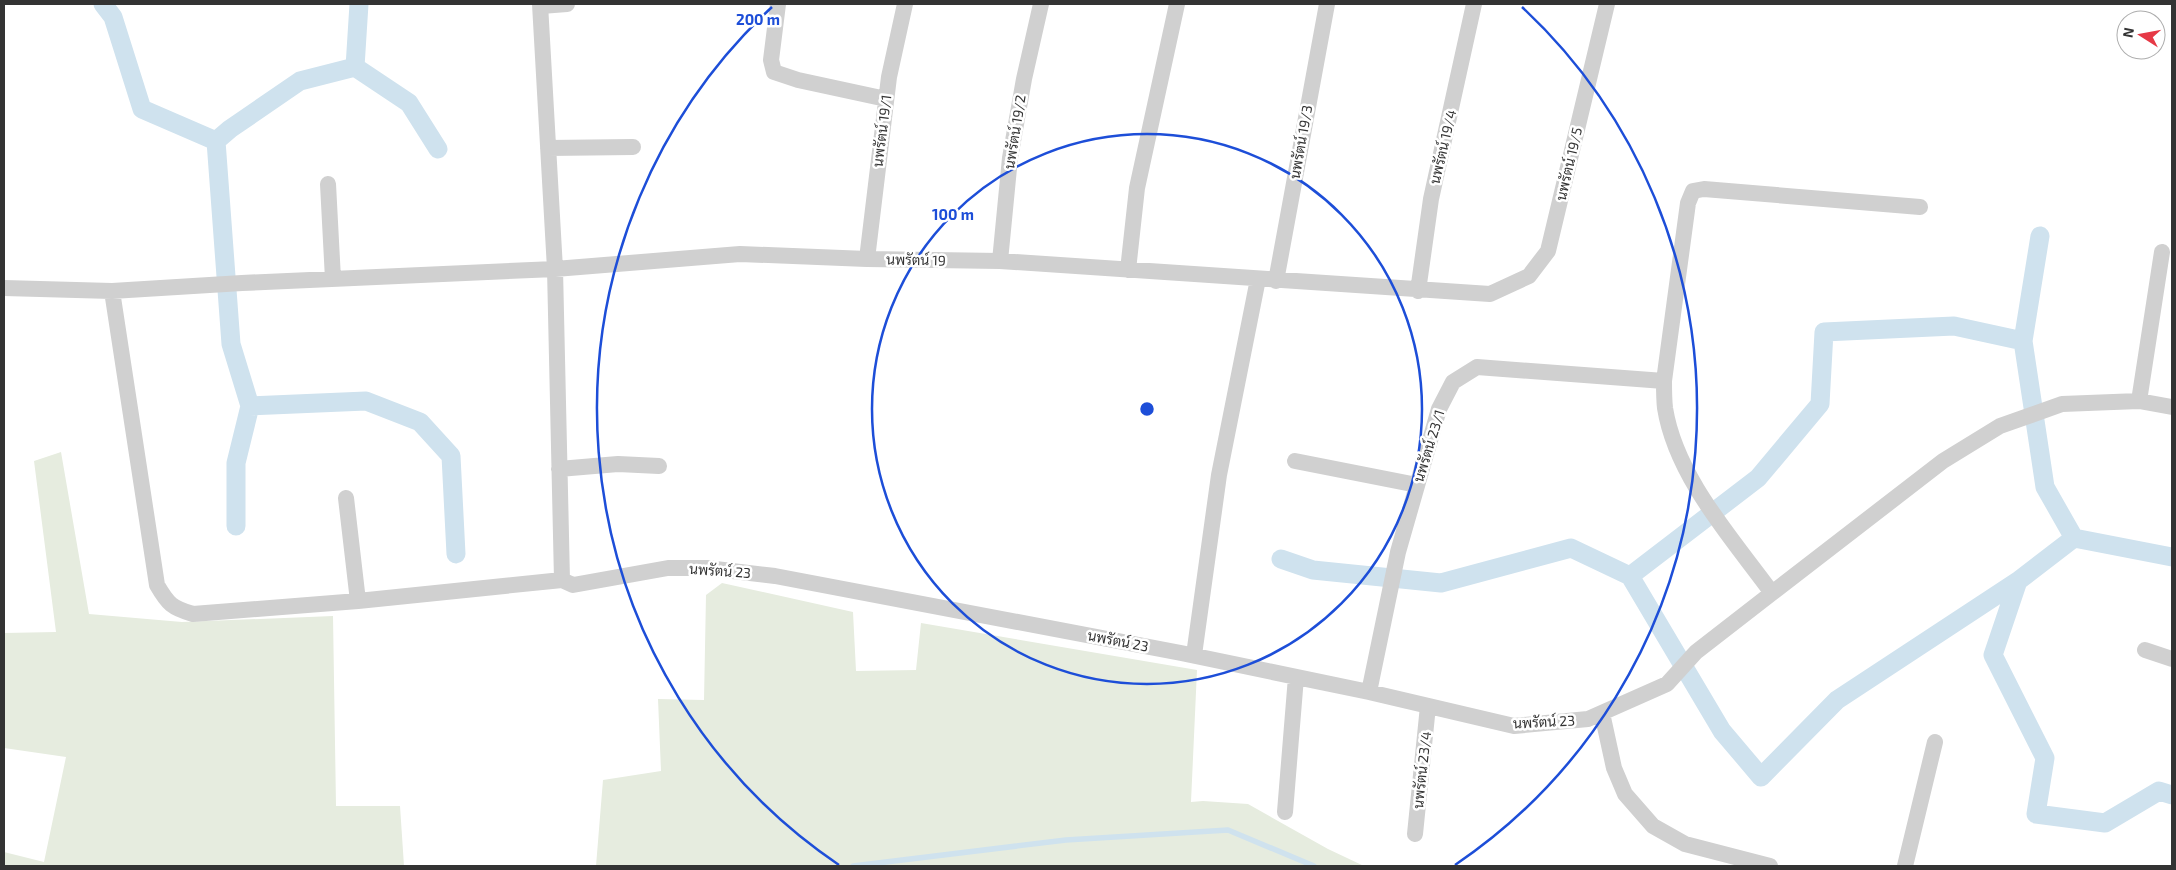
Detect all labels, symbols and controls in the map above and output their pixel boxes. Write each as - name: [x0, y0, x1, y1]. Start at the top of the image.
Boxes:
- text: 200 m: [736, 10, 780, 28]
- north arrow: [2116, 10, 2166, 60]
- text: N: [2118, 26, 2137, 39]
- street label: นพรัตน์ 19/2: [1000, 93, 1029, 170]
- street label: นพรัตน์ 19/1: [869, 94, 894, 168]
- street label: นพรัตน์ 19/3: [1286, 104, 1315, 180]
- street label: นพรัตน์ 19/4: [1426, 108, 1459, 186]
- street label: นพรัตน์ 19/5: [1552, 126, 1585, 202]
- text: 100 m: [932, 205, 974, 223]
- street label: นพรัตน์ 19: [886, 250, 946, 269]
- centre of rings: [1138, 400, 1156, 418]
- street label: นพรัตน์ 23/1: [1409, 408, 1448, 484]
- street label: นพรัตน์ 23: [689, 560, 752, 581]
- street label: นพรัตน์ 23: [1086, 626, 1150, 655]
- street label: นพรัตน์ 23: [1513, 711, 1575, 732]
- street label: นพรัตน์ 23/4: [1409, 730, 1434, 810]

